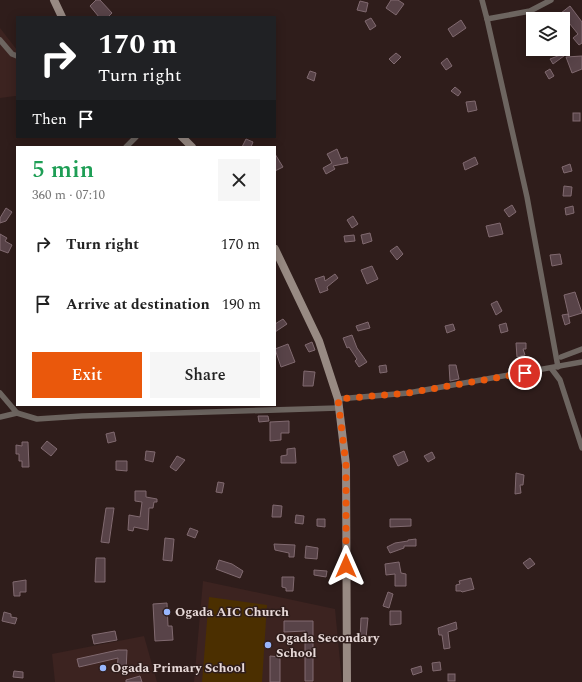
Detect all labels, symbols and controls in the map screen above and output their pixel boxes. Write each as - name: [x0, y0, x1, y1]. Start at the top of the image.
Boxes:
- map controls: [526, 12, 570, 56]
- button: layers: [526, 12, 570, 56]
- text: 170 m: [98, 23, 177, 66]
- icon: right: [32, 32, 84, 84]
- text: Turn right: [98, 62, 181, 89]
- text: Then: [32, 108, 67, 131]
- icon: arrive: [75, 108, 97, 130]
- text: 5 min: [32, 152, 94, 188]
- button: close: [218, 159, 260, 201]
- text: 360 m · 07:10: [32, 185, 105, 205]
- icon: right: [32, 233, 54, 255]
- text: Turn right: [66, 233, 139, 256]
- text: 170 m: [221, 233, 260, 256]
- icon: arrive: [32, 293, 54, 315]
- text: Arrive at destination: [66, 293, 210, 316]
- text: 190 m: [222, 293, 261, 316]
- button: Exit: [32, 352, 142, 398]
- button: Share: [150, 352, 260, 398]
- pin: [508, 356, 542, 390]
- icon: arrive: [514, 362, 536, 384]
- position arrow: [325, 545, 367, 587]
- place label: Ogada AIC Church: [175, 602, 289, 622]
- marker: Ogada AIC Church: [162, 607, 172, 617]
- place label: Ogada Secondary School: [276, 628, 380, 663]
- marker: Ogada Secondary School: [263, 640, 273, 650]
- place label: Ogada Primary School: [111, 658, 245, 678]
- marker: Ogada Primary School: [98, 663, 108, 673]

